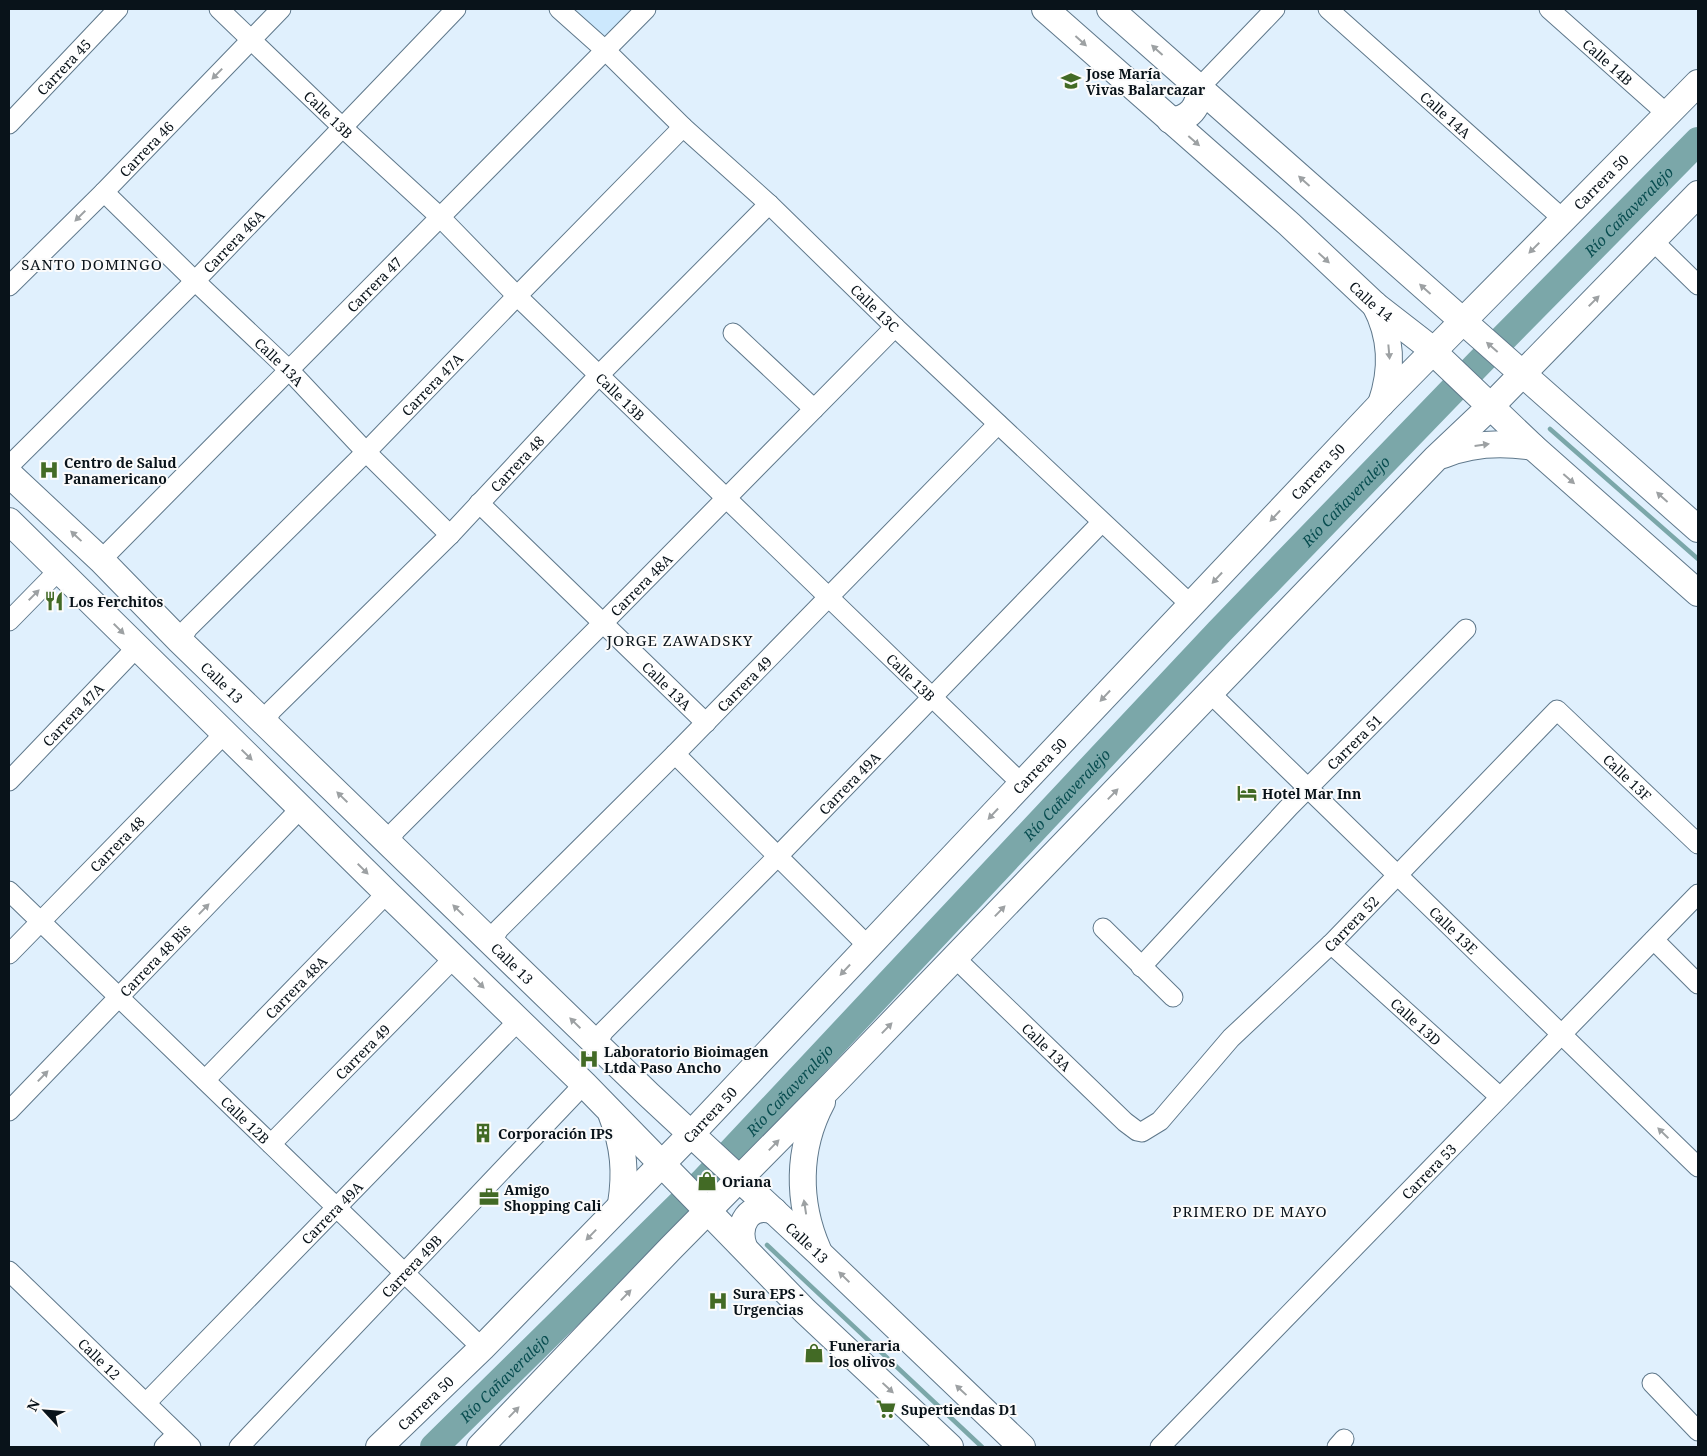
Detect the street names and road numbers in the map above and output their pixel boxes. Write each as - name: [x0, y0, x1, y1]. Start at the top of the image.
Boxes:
- street label: Carrera 45: [32, 34, 95, 99]
- street label: Calle 14B: [1579, 34, 1637, 89]
- street label: Calle 13B: [300, 86, 357, 142]
- street label: Calle 14A: [1416, 87, 1475, 142]
- street label: Carrera 46: [115, 116, 177, 181]
- street label: Carrera 50: [1569, 150, 1632, 213]
- street label: Carrera 46A: [199, 205, 268, 277]
- street label: Carrera 47: [342, 252, 406, 316]
- street label: Calle 14: [1346, 277, 1397, 325]
- street label: Calle 13C: [847, 280, 904, 336]
- street label: Calle 13A: [251, 333, 308, 390]
- street label: Carrera 47A: [397, 349, 467, 420]
- street label: Calle 13B: [592, 368, 649, 424]
- street label: Carrera 48: [486, 431, 548, 496]
- street label: Carrera 50: [1286, 439, 1349, 503]
- street label: Carrera 48A: [606, 549, 676, 620]
- street label: Calle 13B: [883, 649, 940, 705]
- street label: Carrera 49: [712, 652, 775, 715]
- street label: Calle 13: [197, 657, 248, 707]
- street label: Calle 13A: [638, 657, 696, 714]
- street label: Carrera 47A: [38, 679, 107, 750]
- street label: Carrera 51: [1322, 710, 1386, 774]
- street label: Carrera 50: [1008, 733, 1071, 798]
- street label: Carrera 49A: [814, 747, 884, 818]
- street label: Calle 13F: [1599, 749, 1656, 805]
- street label: Carrera 48: [85, 812, 148, 876]
- street label: Carrera 52: [1320, 891, 1382, 955]
- street label: Calle 13E: [1425, 902, 1482, 958]
- street label: Carrera 48 Bis: [115, 919, 194, 1000]
- street label: Calle 13: [487, 938, 538, 988]
- street label: Carrera 48A: [261, 951, 331, 1022]
- street label: Calle 13D: [1387, 993, 1446, 1049]
- street label: Calle 13A: [1018, 1018, 1076, 1075]
- street label: Carrera 49: [331, 1019, 394, 1083]
- street label: Carrera 50: [678, 1082, 741, 1147]
- street label: Calle 12B: [217, 1092, 274, 1148]
- street label: Carrera 53: [1397, 1139, 1460, 1203]
- street label: Carrera 49A: [297, 1177, 367, 1248]
- street label: Calle 13: [782, 1218, 833, 1267]
- street label: Carrera 49B: [377, 1230, 446, 1301]
- street label: Calle 12: [74, 1334, 125, 1383]
- street label: Carrera 50: [393, 1371, 457, 1434]

